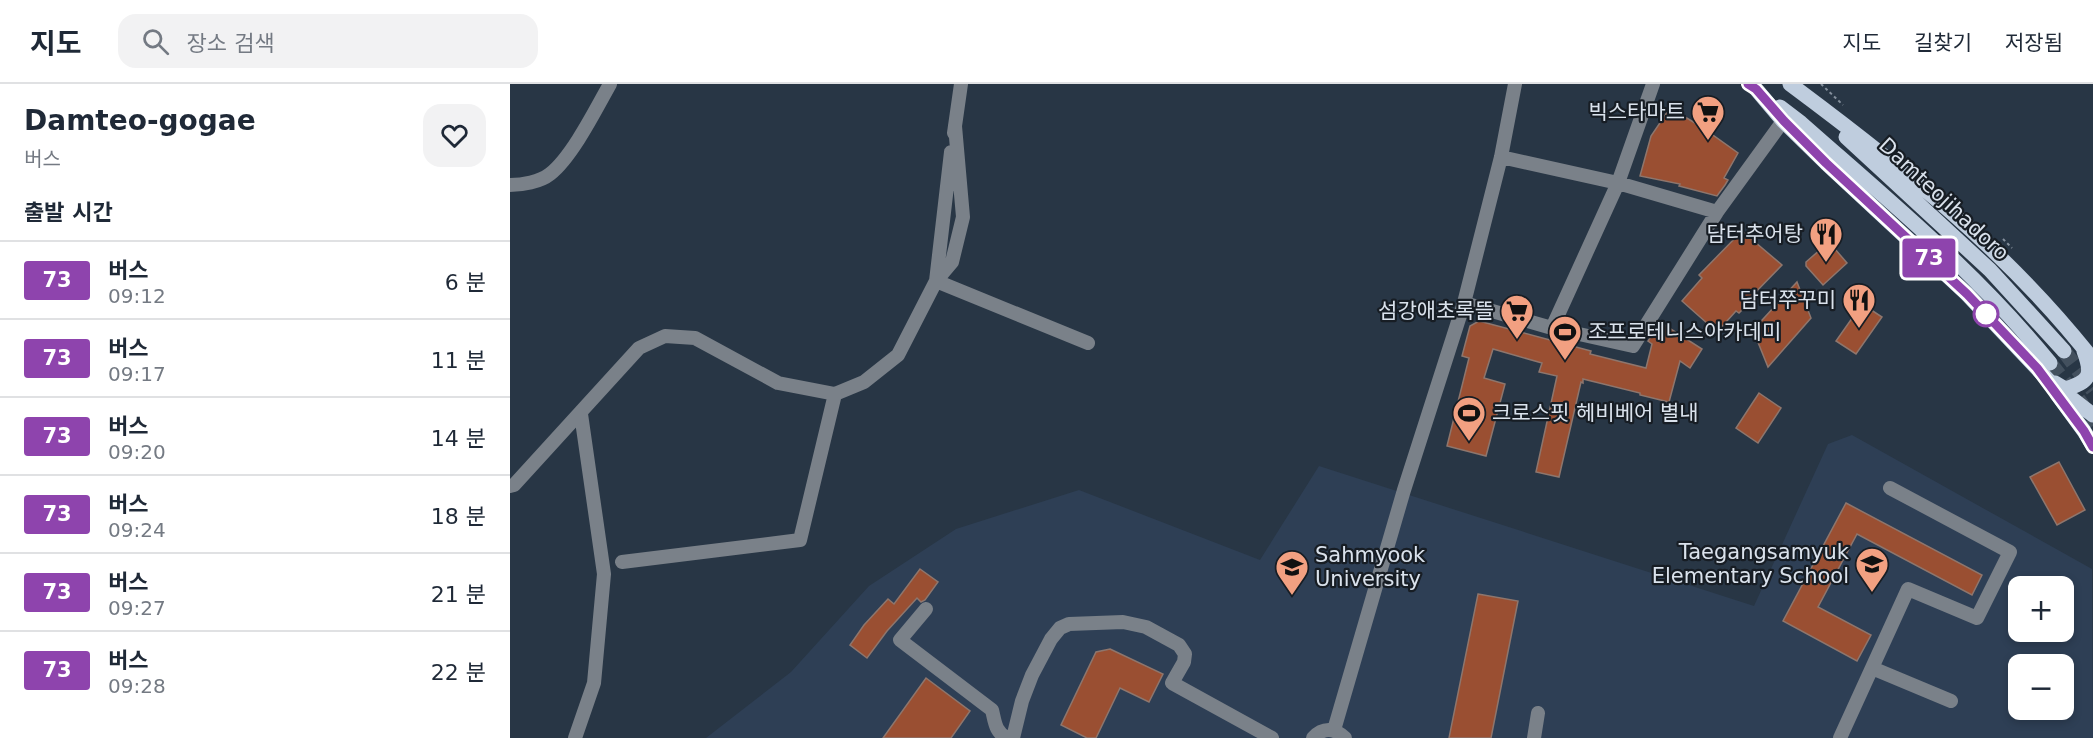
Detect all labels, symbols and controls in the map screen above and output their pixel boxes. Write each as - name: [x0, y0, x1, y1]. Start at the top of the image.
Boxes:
- search box: [118, 14, 538, 68]
- icon: search: [139, 25, 172, 58]
- text: 지도: [30, 27, 82, 60]
- text: 장소 검색: [187, 31, 275, 56]
- text: 지도: [1842, 31, 1881, 55]
- text: 길찾기: [1914, 31, 1972, 55]
- text: 저장됨: [2005, 31, 2063, 55]
- supermarket icon: 빅스타마트: [1690, 94, 1726, 141]
- place label: 빅스타마트: [1588, 100, 1685, 124]
- text: Damteo-gogae: [24, 104, 256, 137]
- button: heart: [423, 104, 486, 167]
- street label: Damteojihadoro: [1874, 133, 2014, 265]
- text: 버스: [24, 147, 61, 171]
- text: 출발 시간: [24, 200, 113, 225]
- restaurant icon: 담터추어탕: [1808, 216, 1844, 263]
- place label: 담터추어탕: [1706, 222, 1803, 246]
- line badge: 73: [1902, 238, 1956, 278]
- text: 73: [1914, 246, 1944, 270]
- text: 버스: [108, 258, 148, 283]
- text: 73: [42, 268, 72, 292]
- text: 6 분: [445, 270, 486, 295]
- restaurant icon: 담터쭈꾸미: [1841, 282, 1877, 329]
- text: 09:12: [108, 284, 166, 308]
- place label: 담터쭈꾸미: [1739, 288, 1836, 312]
- supermarket icon: 섬강애초록뜰: [1499, 293, 1535, 340]
- place label: 섬강애초록뜰: [1378, 299, 1494, 323]
- unlabelled marker: [1973, 301, 1999, 327]
- sports icon: 조프로테니스아카데미: [1547, 314, 1583, 361]
- place label: 조프로테니스아카데미: [1588, 320, 1781, 344]
- text: 버스: [108, 336, 148, 361]
- text: 73: [42, 346, 72, 370]
- text: 11 분: [431, 348, 486, 373]
- text: 09:17: [108, 362, 166, 386]
- sports icon: 크로스핏 헤비베어 별내: [1451, 395, 1487, 442]
- place label: 크로스핏 헤비베어 별내: [1492, 401, 1699, 425]
- text: 버스: [108, 414, 148, 439]
- text: 73: [42, 424, 72, 448]
- text: 14 분: [431, 426, 486, 451]
- text: 09:20: [108, 440, 166, 464]
- text: 버스: [108, 492, 148, 517]
- text: 73: [42, 502, 72, 526]
- text: 18 분: [431, 504, 486, 529]
- text: 09:24: [108, 518, 166, 542]
- place label: Taegangsamyuk Elementary School: [1652, 540, 1850, 588]
- place label: Sahmyook University: [1315, 543, 1426, 591]
- school or university icon: Taegangsamyuk Elementary School: [1854, 546, 1890, 593]
- school or university icon: Sahmyook University: [1274, 549, 1310, 596]
- text: 버스: [108, 570, 148, 595]
- map controls: [2008, 576, 2074, 720]
- button: +: [2008, 576, 2074, 642]
- text: 73: [42, 580, 72, 604]
- text: 21 분: [431, 582, 486, 607]
- text: 09:27: [108, 596, 166, 620]
- text: 버스: [108, 648, 148, 673]
- button: −: [2008, 654, 2074, 720]
- text: 73: [42, 658, 72, 682]
- text: 22 분: [431, 660, 486, 685]
- text: 09:28: [108, 674, 166, 698]

